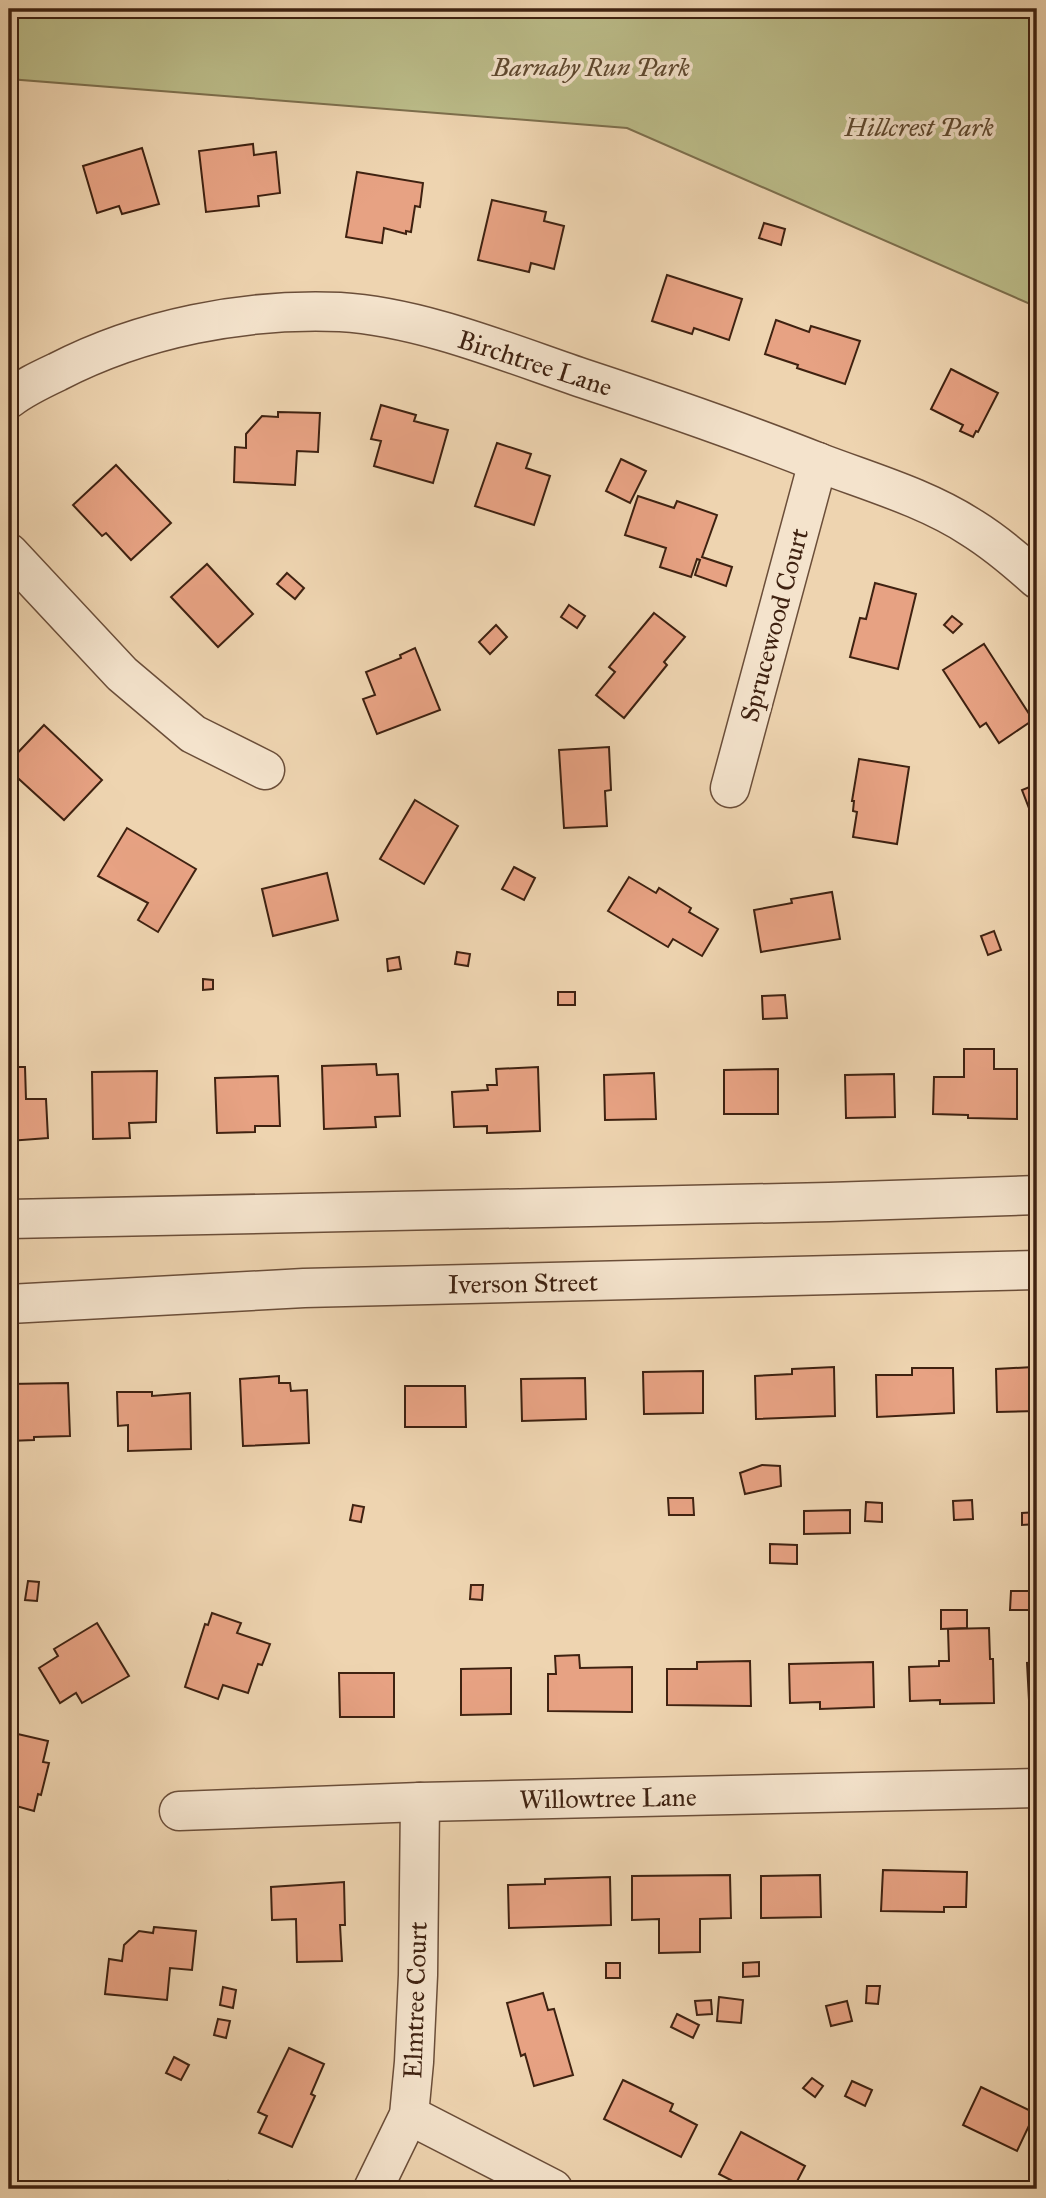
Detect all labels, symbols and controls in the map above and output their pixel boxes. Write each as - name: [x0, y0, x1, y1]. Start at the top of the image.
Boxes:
- park label: Barnaby Run Park: [491, 51, 690, 83]
- park label: Hillcrest Park: [843, 111, 994, 143]
- street label: Birchtree Lane: [454, 323, 616, 403]
- street label: Sprucewood Court: [733, 525, 815, 725]
- street label: Iverson Street: [448, 1266, 598, 1300]
- street label: Willowtree Lane: [519, 1780, 697, 1816]
- street label: Elmtree Court: [396, 1921, 434, 2079]

